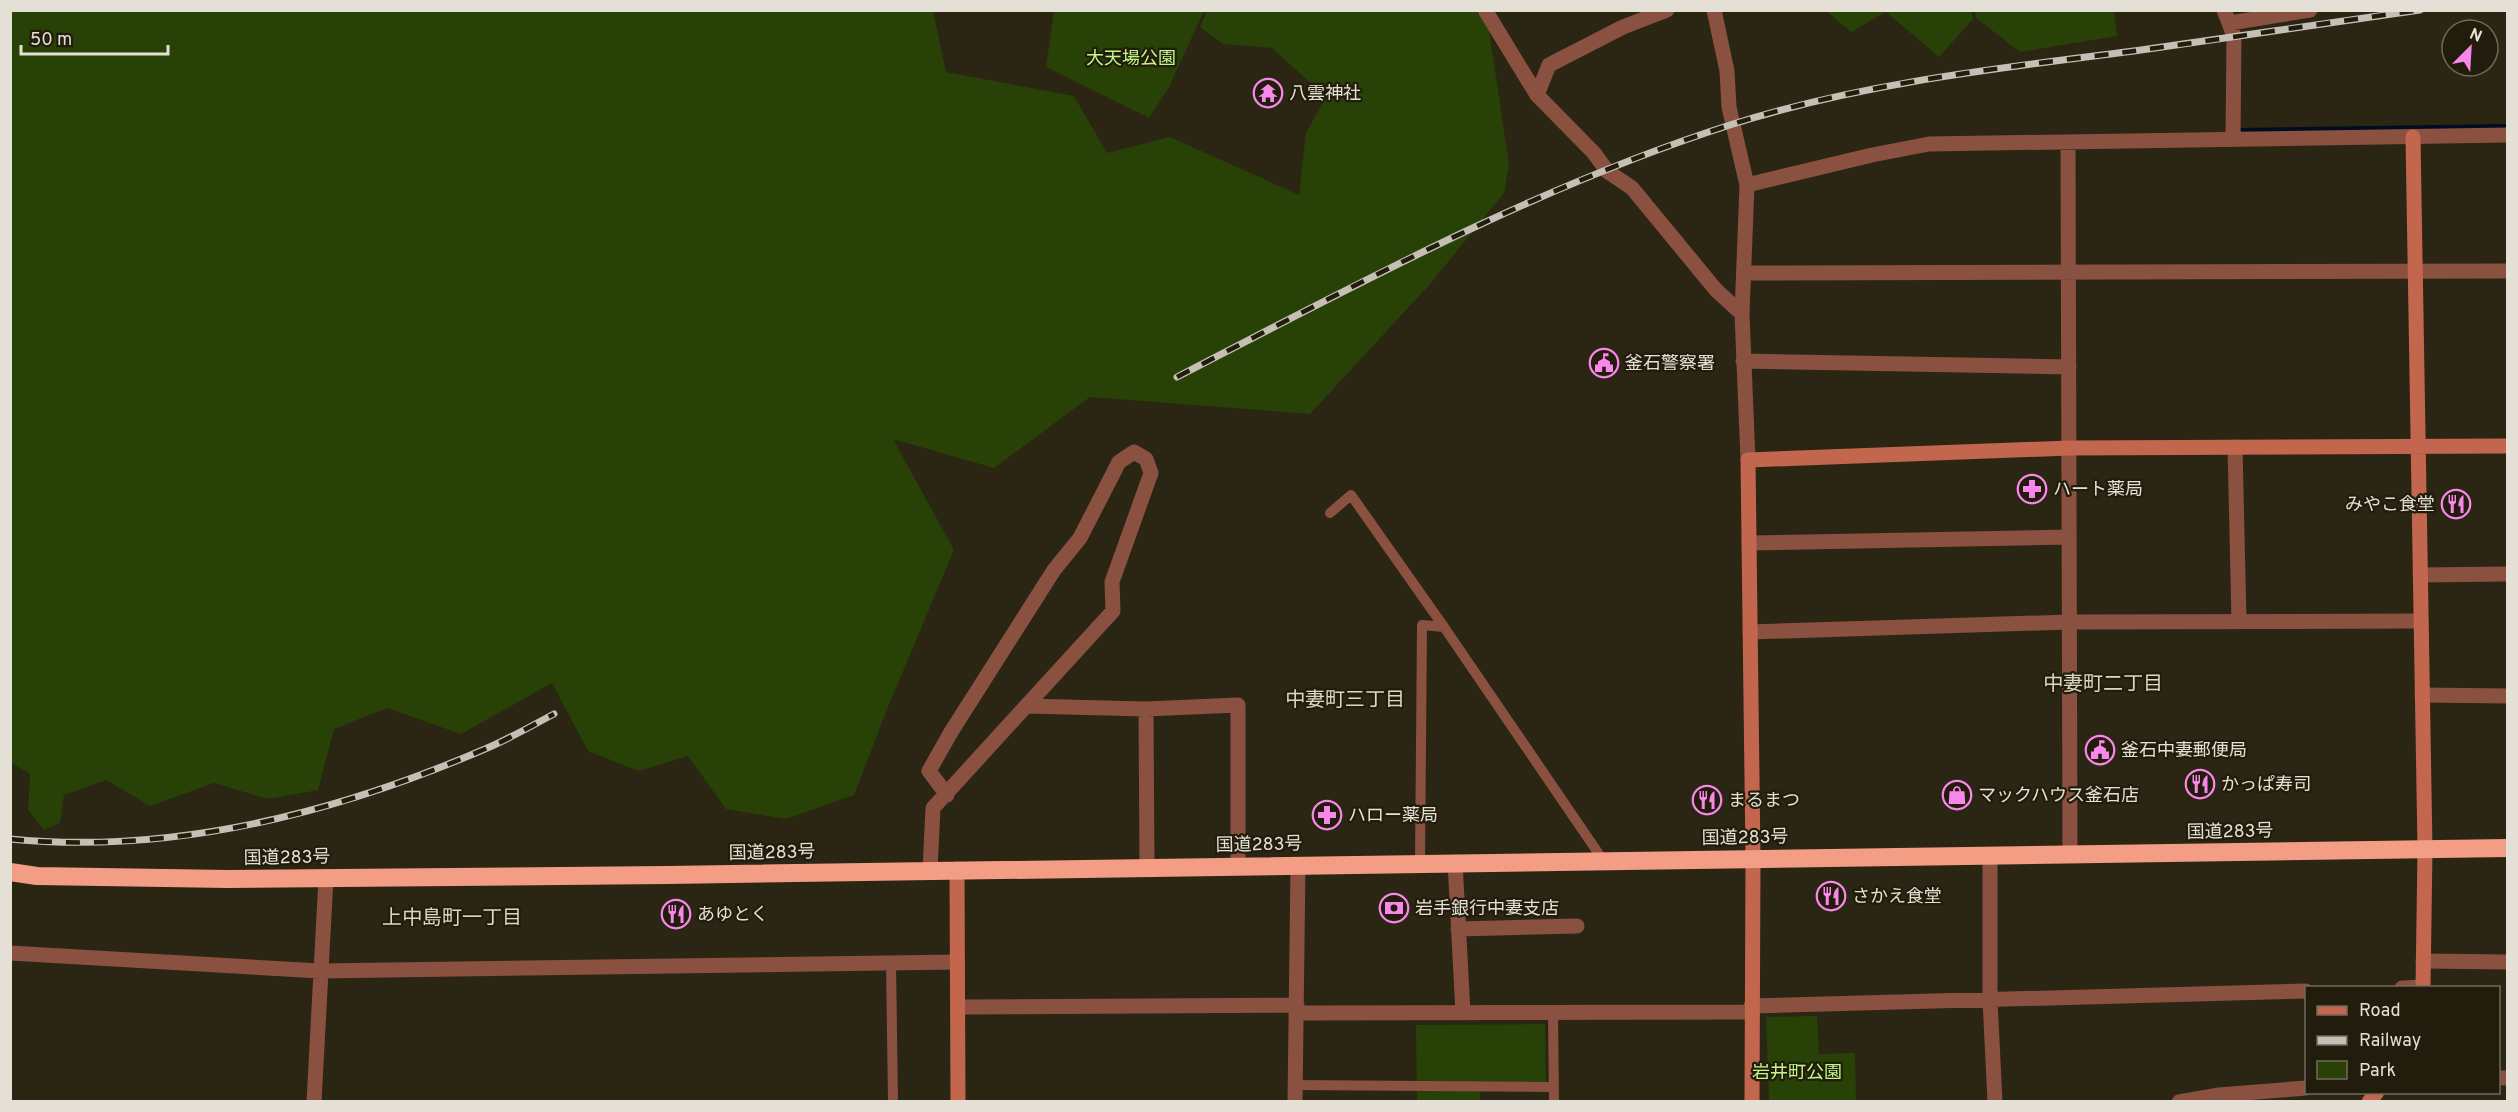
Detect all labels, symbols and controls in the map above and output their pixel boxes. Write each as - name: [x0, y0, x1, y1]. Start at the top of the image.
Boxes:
- scale bar: [21, 18, 168, 56]
- north arrow: [2440, 18, 2500, 78]
- text: N: [2466, 25, 2485, 48]
- text: 50 m: [30, 29, 72, 52]
- park label: 大天場公園: [1086, 48, 1176, 71]
- temple icon: 八雲神社: [1252, 77, 1284, 109]
- place label: 八雲神社: [1289, 83, 1361, 106]
- public building icon: 釜石警察署: [1588, 347, 1620, 379]
- place label: 釜石警察署: [1625, 353, 1715, 376]
- pharmacy icon: ハート薬局: [2016, 473, 2048, 505]
- place label: ハート薬局: [2053, 479, 2143, 502]
- restaurant icon: みやこ食堂: [2440, 488, 2472, 520]
- place label: みやこ食堂: [2345, 494, 2435, 517]
- district label: 中妻町二丁目: [2043, 672, 2163, 698]
- district label: 中妻町三丁目: [1285, 688, 1405, 714]
- public building icon: 釜石中妻郵便局: [2084, 734, 2116, 766]
- place label: 釜石中妻郵便局: [2121, 740, 2247, 763]
- restaurant icon: かっぱ寿司: [2184, 768, 2216, 800]
- place label: かっぱ寿司: [2221, 774, 2311, 797]
- shop icon: マックハウス釜石店: [1941, 779, 1973, 811]
- restaurant icon: まるまつ: [1691, 784, 1723, 816]
- place label: マックハウス釜石店: [1978, 785, 2139, 808]
- place label: まるまつ: [1728, 790, 1800, 813]
- pharmacy icon: ハロー薬局: [1311, 799, 1343, 831]
- place label: ハロー薬局: [1348, 805, 1438, 828]
- street label: 国道283号: [2186, 820, 2274, 845]
- street label: 国道283号: [1701, 826, 1789, 851]
- street label: 国道283号: [1215, 833, 1303, 858]
- street label: 国道283号: [728, 841, 816, 866]
- street label: 国道283号: [243, 846, 331, 871]
- restaurant icon: さかえ食堂: [1815, 880, 1847, 912]
- place label: さかえ食堂: [1852, 886, 1942, 909]
- bank icon: 岩手銀行中妻支店: [1378, 892, 1410, 924]
- restaurant icon: あゆとく: [660, 898, 692, 930]
- place label: 岩手銀行中妻支店: [1415, 898, 1559, 921]
- place label: あゆとく: [697, 904, 768, 927]
- district label: 上中島町一丁目: [382, 906, 522, 932]
- legend: [2305, 986, 2500, 1094]
- text: Road: [2359, 1000, 2401, 1023]
- text: Railway: [2359, 1030, 2421, 1053]
- text: Park: [2359, 1060, 2396, 1083]
- park label: 岩井町公園: [1752, 1062, 1842, 1085]

